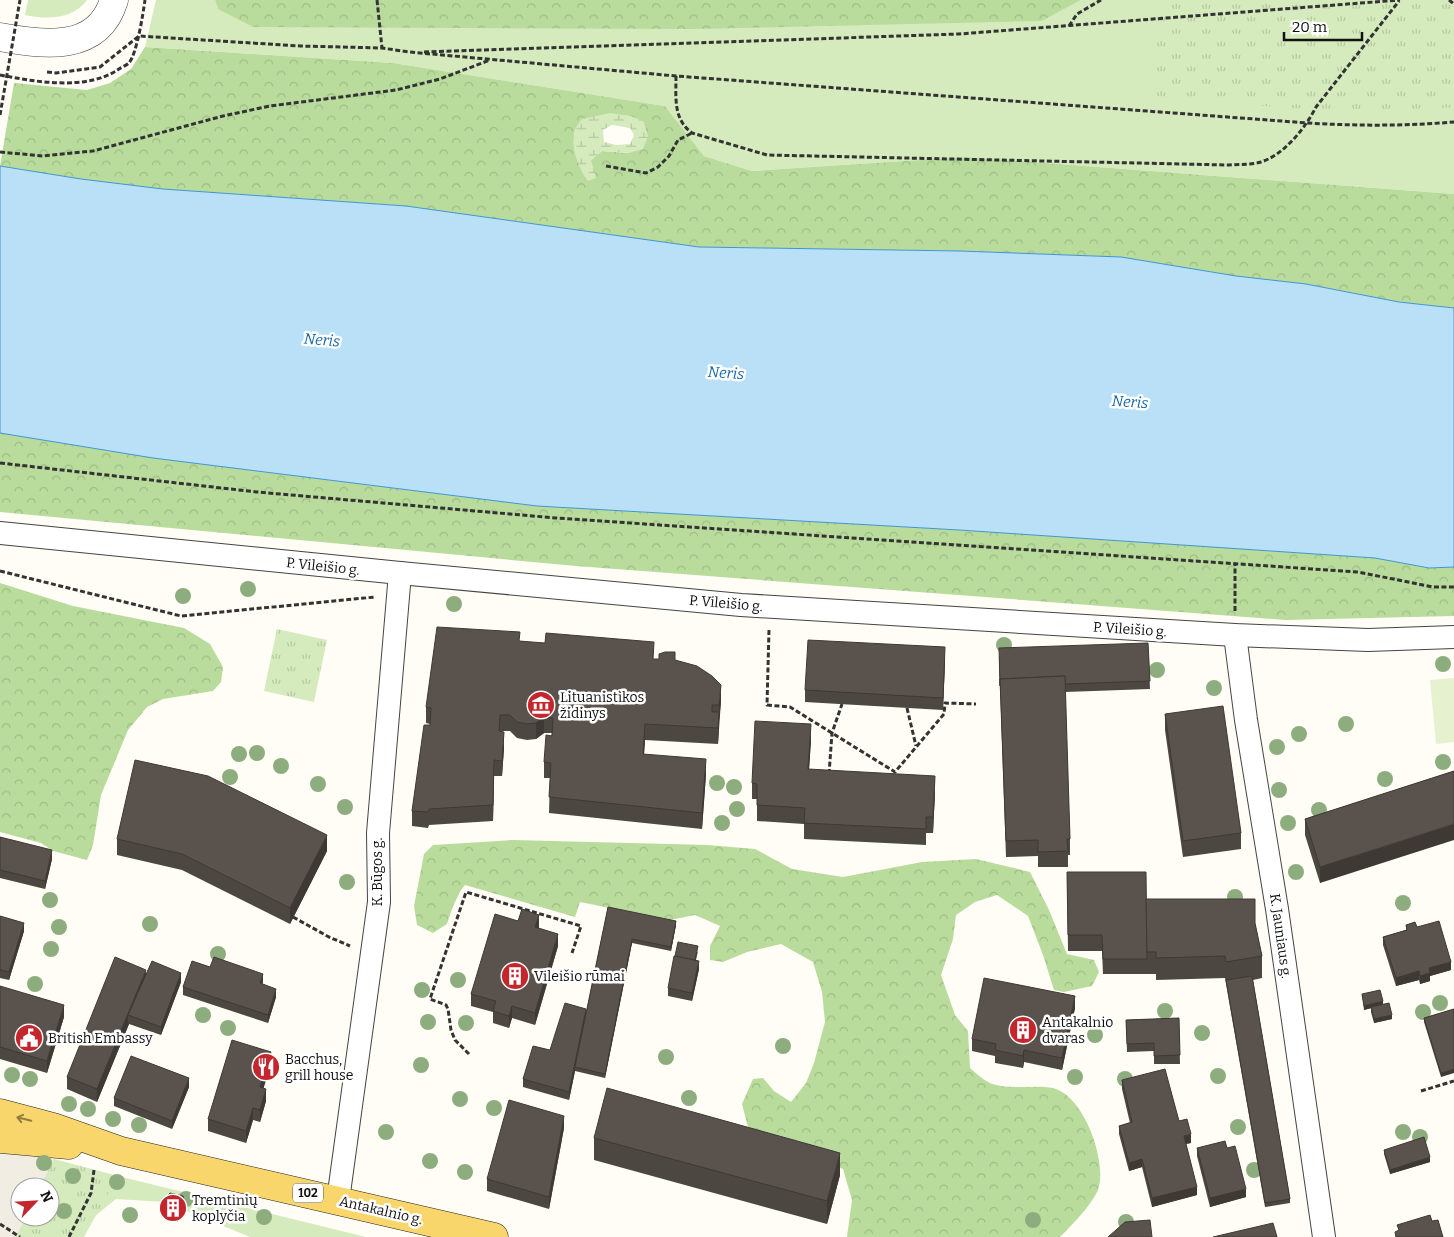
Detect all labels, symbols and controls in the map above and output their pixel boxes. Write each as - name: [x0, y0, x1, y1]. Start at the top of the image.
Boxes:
- scale bar: [1284, 10, 1362, 42]
- text: 20 m: [1292, 18, 1328, 36]
- water label: Neris: [303, 329, 341, 351]
- water label: Neris: [707, 363, 745, 383]
- water label: Neris: [1111, 392, 1149, 412]
- street label: P. Vileišio g.: [285, 554, 361, 579]
- street label: P. Vileišio g.: [688, 592, 764, 615]
- street label: P. Vileišio g.: [1092, 618, 1168, 641]
- place label: Lituanistikos židinys: [560, 689, 644, 722]
- museum icon: Lituanistikos židinys: [526, 690, 556, 720]
- street label: K. Būgos g.: [369, 838, 386, 906]
- street label: K. Jauniaus g.: [1266, 893, 1295, 980]
- building icon: Vileišio rūmai: [500, 961, 530, 991]
- place label: Vileišio rūmai: [534, 968, 625, 985]
- place label: Antakalnio dvaras: [1042, 1014, 1113, 1047]
- building icon: Antakalnio dvaras: [1008, 1015, 1038, 1045]
- public building icon: British Embassy: [14, 1023, 44, 1053]
- place label: British Embassy: [48, 1030, 153, 1047]
- place label: Bacchus, grill house: [285, 1051, 353, 1084]
- restaurant icon: Bacchus, grill house: [251, 1052, 281, 1082]
- one-way arrow: [17, 1114, 33, 1123]
- north arrow: [10, 1177, 60, 1227]
- road number: 102: [293, 1184, 323, 1202]
- text: N: [36, 1188, 56, 1205]
- place label: Tremtinių koplyčia: [192, 1192, 258, 1225]
- building icon: Tremtinių koplyčia: [158, 1193, 188, 1223]
- street label: Antakalnio g.: [338, 1193, 424, 1228]

